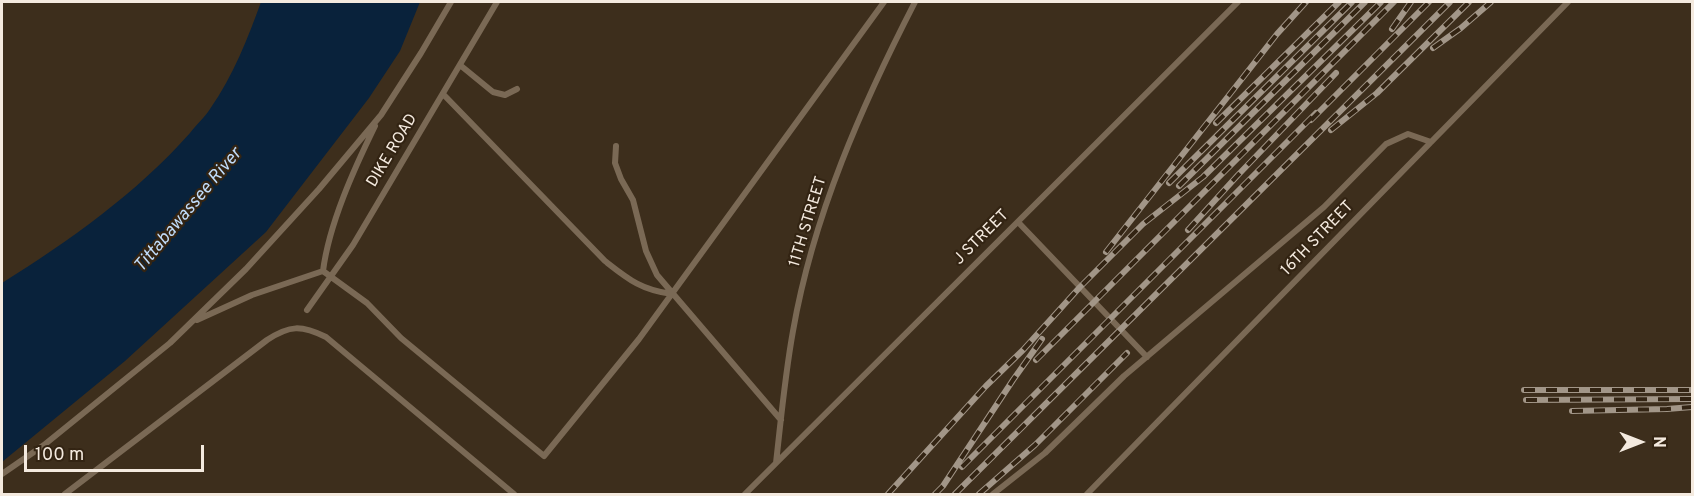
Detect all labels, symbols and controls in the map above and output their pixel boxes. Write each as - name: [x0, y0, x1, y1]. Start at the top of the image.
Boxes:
- street label: DIKE ROAD: [364, 111, 422, 191]
- water label: Tittabawassee River: [131, 144, 247, 278]
- street label: 11TH STREET: [786, 174, 832, 270]
- street label: 16TH STREET: [1278, 198, 1358, 280]
- street label: J STREET: [950, 206, 1014, 270]
- north arrow: [1610, 412, 1670, 472]
- scale bar: [27, 433, 207, 471]
- text: N: [1648, 436, 1668, 448]
- text: 100 m: [35, 444, 84, 467]

